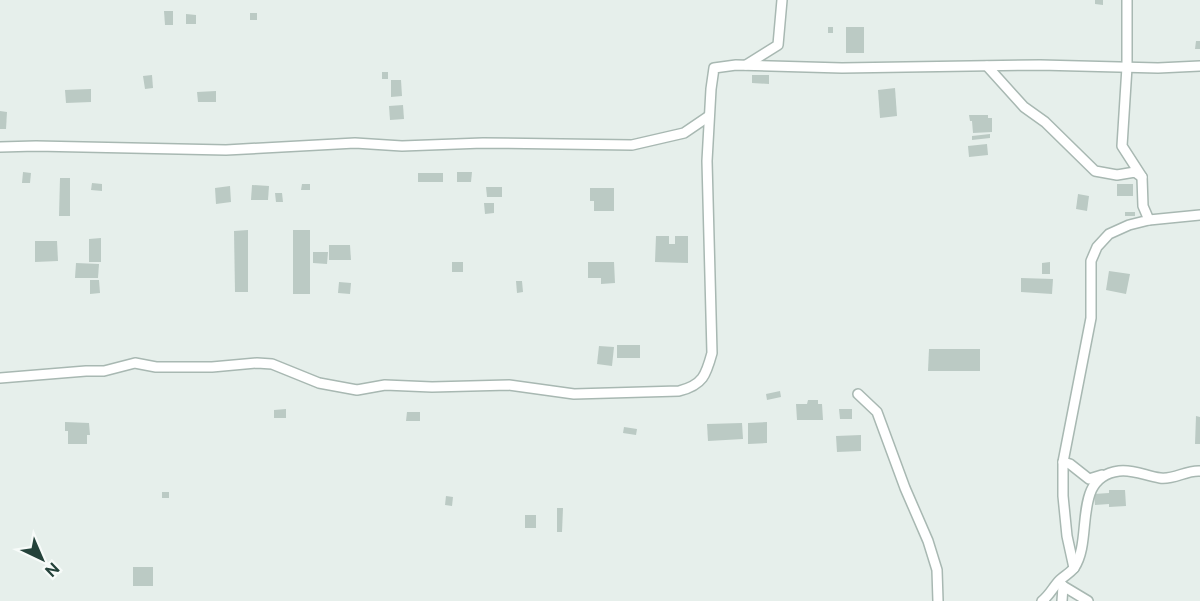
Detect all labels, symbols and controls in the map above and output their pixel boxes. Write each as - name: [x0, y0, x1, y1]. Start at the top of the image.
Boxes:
- north arrow: [12, 529, 72, 589]
- text: N: [41, 558, 63, 581]

